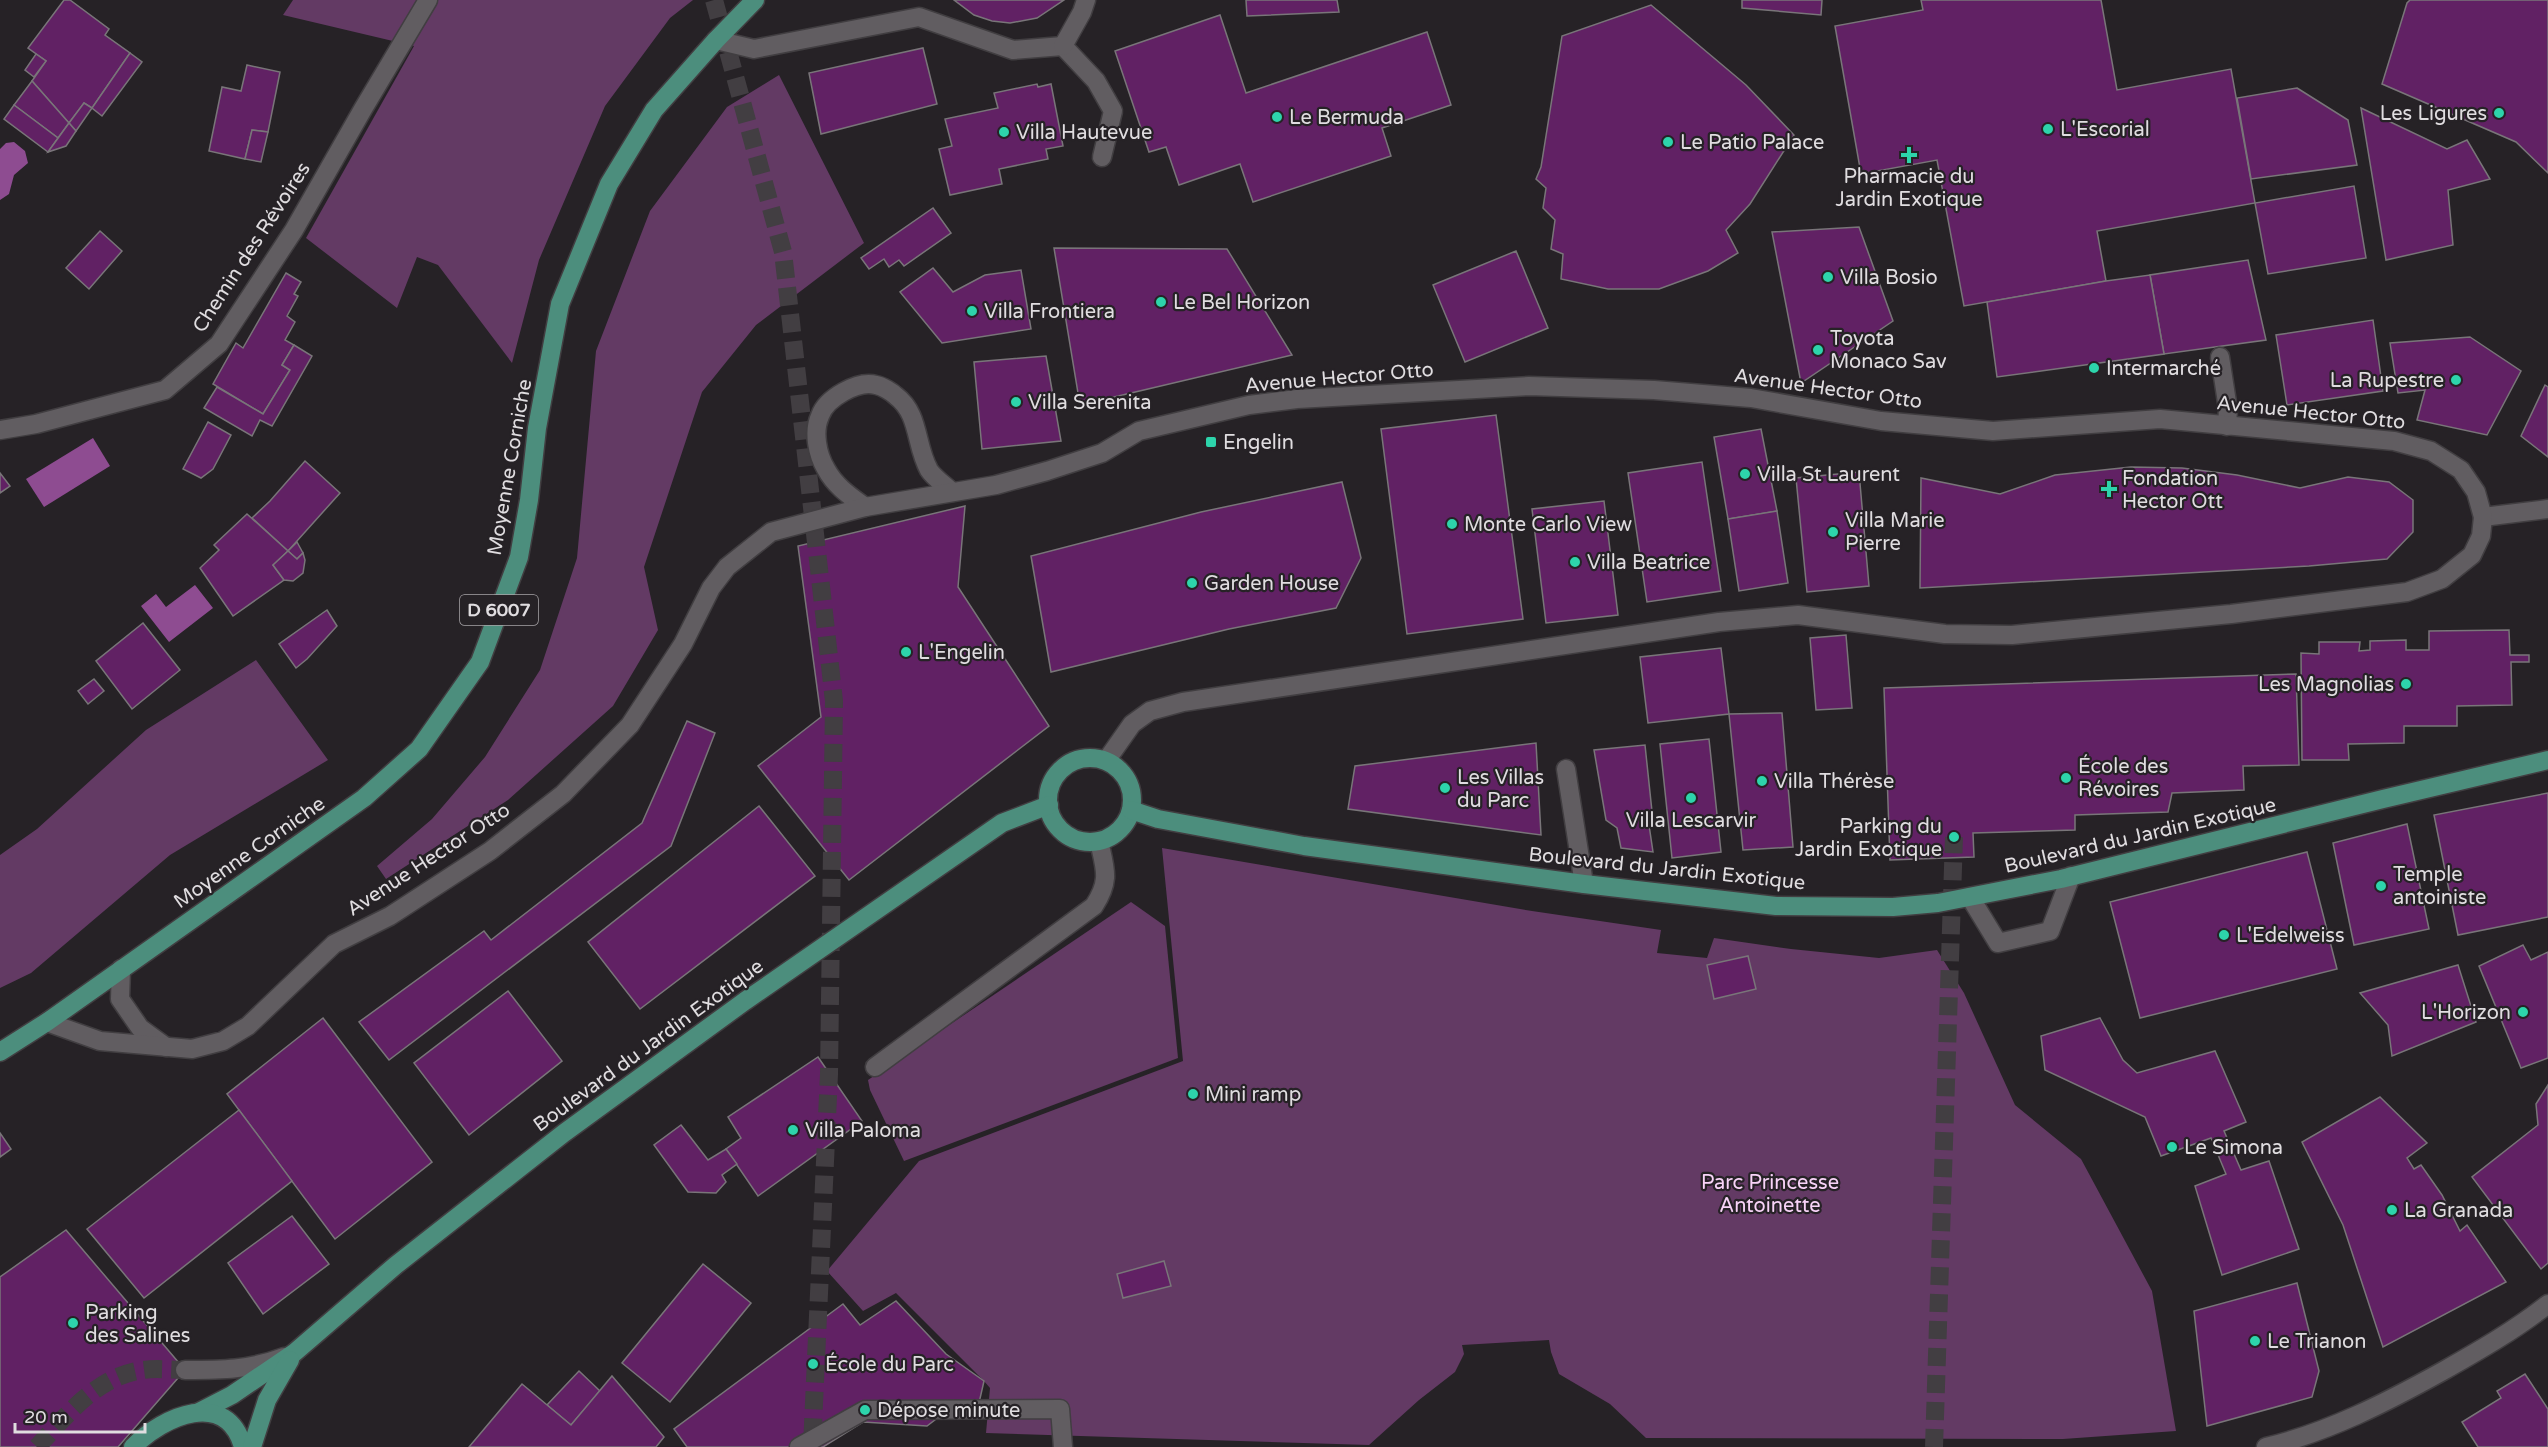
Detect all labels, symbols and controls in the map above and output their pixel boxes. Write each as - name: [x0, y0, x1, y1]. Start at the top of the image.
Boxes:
- place label: Les Ligures: [2380, 102, 2487, 126]
- place label: Le Bermuda: [1289, 106, 1404, 130]
- marker: Les Ligures: [2492, 106, 2506, 120]
- marker: Le Bermuda: [1270, 110, 1284, 124]
- place label: L'Escorial: [2060, 118, 2150, 142]
- place label: Villa Hautevue: [1016, 121, 1152, 145]
- marker: L'Escorial: [2041, 122, 2055, 136]
- marker: Villa Hautevue: [997, 125, 1011, 139]
- place label: Le Patio Palace: [1680, 131, 1824, 155]
- marker: Le Patio Palace: [1661, 135, 1675, 149]
- marker: Pharmacie du Jardin Exotique: [1902, 148, 1916, 162]
- street label: Chemin des Révoires: [188, 158, 316, 337]
- place label: Pharmacie du Jardin Exotique: [1835, 165, 1983, 212]
- place label: Villa Bosio: [1840, 266, 1938, 290]
- marker: Villa Bosio: [1821, 270, 1835, 284]
- place label: Le Bel Horizon: [1173, 291, 1310, 315]
- marker: Le Bel Horizon: [1154, 295, 1168, 309]
- place label: Villa Frontiera: [984, 300, 1115, 324]
- marker: Villa Frontiera: [965, 304, 979, 318]
- place label: Toyota Monaco Sav: [1830, 327, 1947, 374]
- marker: Toyota Monaco Sav: [1811, 343, 1825, 357]
- place label: Intermarché: [2106, 357, 2221, 381]
- street label: Avenue Hector Otto: [1244, 358, 1435, 398]
- marker: Intermarché: [2087, 361, 2101, 375]
- street label: Avenue Hector Otto: [1732, 364, 1923, 414]
- place label: La Rupestre: [2330, 369, 2444, 393]
- marker: La Rupestre: [2449, 373, 2463, 387]
- street label: Moyenne Corniche: [483, 377, 537, 557]
- place label: Villa Serenita: [1028, 391, 1151, 415]
- street label: Avenue Hector Otto: [2215, 391, 2406, 435]
- marker: Villa Serenita: [1009, 395, 1023, 409]
- place label: Engelin: [1223, 431, 1294, 455]
- marker: Engelin: [1204, 435, 1218, 449]
- place label: Villa St Laurent: [1757, 463, 1900, 487]
- marker: Villa St Laurent: [1738, 467, 1752, 481]
- place label: Fondation Hector Ott: [2122, 467, 2223, 514]
- marker: Fondation Hector Ott: [2100, 480, 2118, 498]
- place label: Villa Marie Pierre: [1845, 509, 1945, 556]
- place label: Monte Carlo View: [1464, 513, 1632, 537]
- marker: Monte Carlo View: [1445, 517, 1459, 531]
- marker: Villa Marie Pierre: [1826, 525, 1840, 539]
- place label: Villa Beatrice: [1587, 551, 1710, 575]
- marker: Villa Beatrice: [1568, 555, 1582, 569]
- place label: Garden House: [1204, 572, 1339, 596]
- marker: Garden House: [1185, 576, 1199, 590]
- road number: D 6007: [460, 595, 538, 625]
- place label: L'Engelin: [918, 641, 1005, 665]
- marker: L'Engelin: [899, 645, 913, 659]
- place label: Les Magnolias: [2258, 673, 2394, 697]
- marker: Les Magnolias: [2399, 677, 2413, 691]
- place label: École des Révoires: [2078, 754, 2168, 802]
- place label: Les Villas du Parc: [1457, 766, 1544, 813]
- place label: Villa Thérèse: [1774, 770, 1894, 794]
- marker: École des Révoires: [2059, 771, 2073, 785]
- marker: Villa Thérèse: [1755, 774, 1769, 788]
- marker: Les Villas du Parc: [1438, 781, 1452, 795]
- marker: Villa Lescarvir: [1684, 791, 1698, 805]
- street label: Moyenne Corniche: [170, 792, 330, 914]
- street label: Boulevard du Jardin Exotique: [2002, 793, 2278, 879]
- street label: Avenue Hector Otto: [342, 798, 515, 922]
- place label: Villa Lescarvir: [1626, 809, 1756, 833]
- place label: Parking du Jardin Exotique: [1795, 815, 1942, 862]
- marker: Parking du Jardin Exotique: [1947, 830, 1961, 844]
- street label: Boulevard du Jardin Exotique: [1527, 843, 1807, 895]
- place label: Temple antoiniste: [2393, 863, 2486, 910]
- marker: Temple antoiniste: [2374, 879, 2388, 893]
- place label: L'Edelweiss: [2236, 924, 2345, 948]
- marker: L'Edelweiss: [2217, 928, 2231, 942]
- street label: Boulevard du Jardin Exotique: [529, 954, 768, 1137]
- place label: L'Horizon: [2421, 1001, 2511, 1025]
- marker: L'Horizon: [2516, 1005, 2530, 1019]
- place label: Mini ramp: [1205, 1083, 1301, 1107]
- marker: Mini ramp: [1186, 1087, 1200, 1101]
- place label: Villa Paloma: [805, 1119, 921, 1143]
- marker: Villa Paloma: [786, 1123, 800, 1137]
- place label: Le Simona: [2184, 1136, 2283, 1160]
- marker: Le Simona: [2165, 1140, 2179, 1154]
- park label: Parc Princesse Antoinette: [1701, 1171, 1839, 1218]
- place label: La Granada: [2404, 1199, 2513, 1223]
- marker: La Granada: [2385, 1203, 2399, 1217]
- place label: Parking des Salines: [85, 1301, 190, 1348]
- marker: Parking des Salines: [66, 1316, 80, 1330]
- place label: Le Trianon: [2267, 1330, 2366, 1354]
- marker: Le Trianon: [2248, 1334, 2262, 1348]
- place label: École du Parc: [825, 1352, 954, 1377]
- marker: École du Parc: [806, 1357, 820, 1371]
- scale bar: [15, 1396, 146, 1434]
- place label: Dépose minute: [877, 1399, 1020, 1423]
- marker: Dépose minute: [858, 1403, 872, 1417]
- text: 20 m: [24, 1406, 68, 1428]

